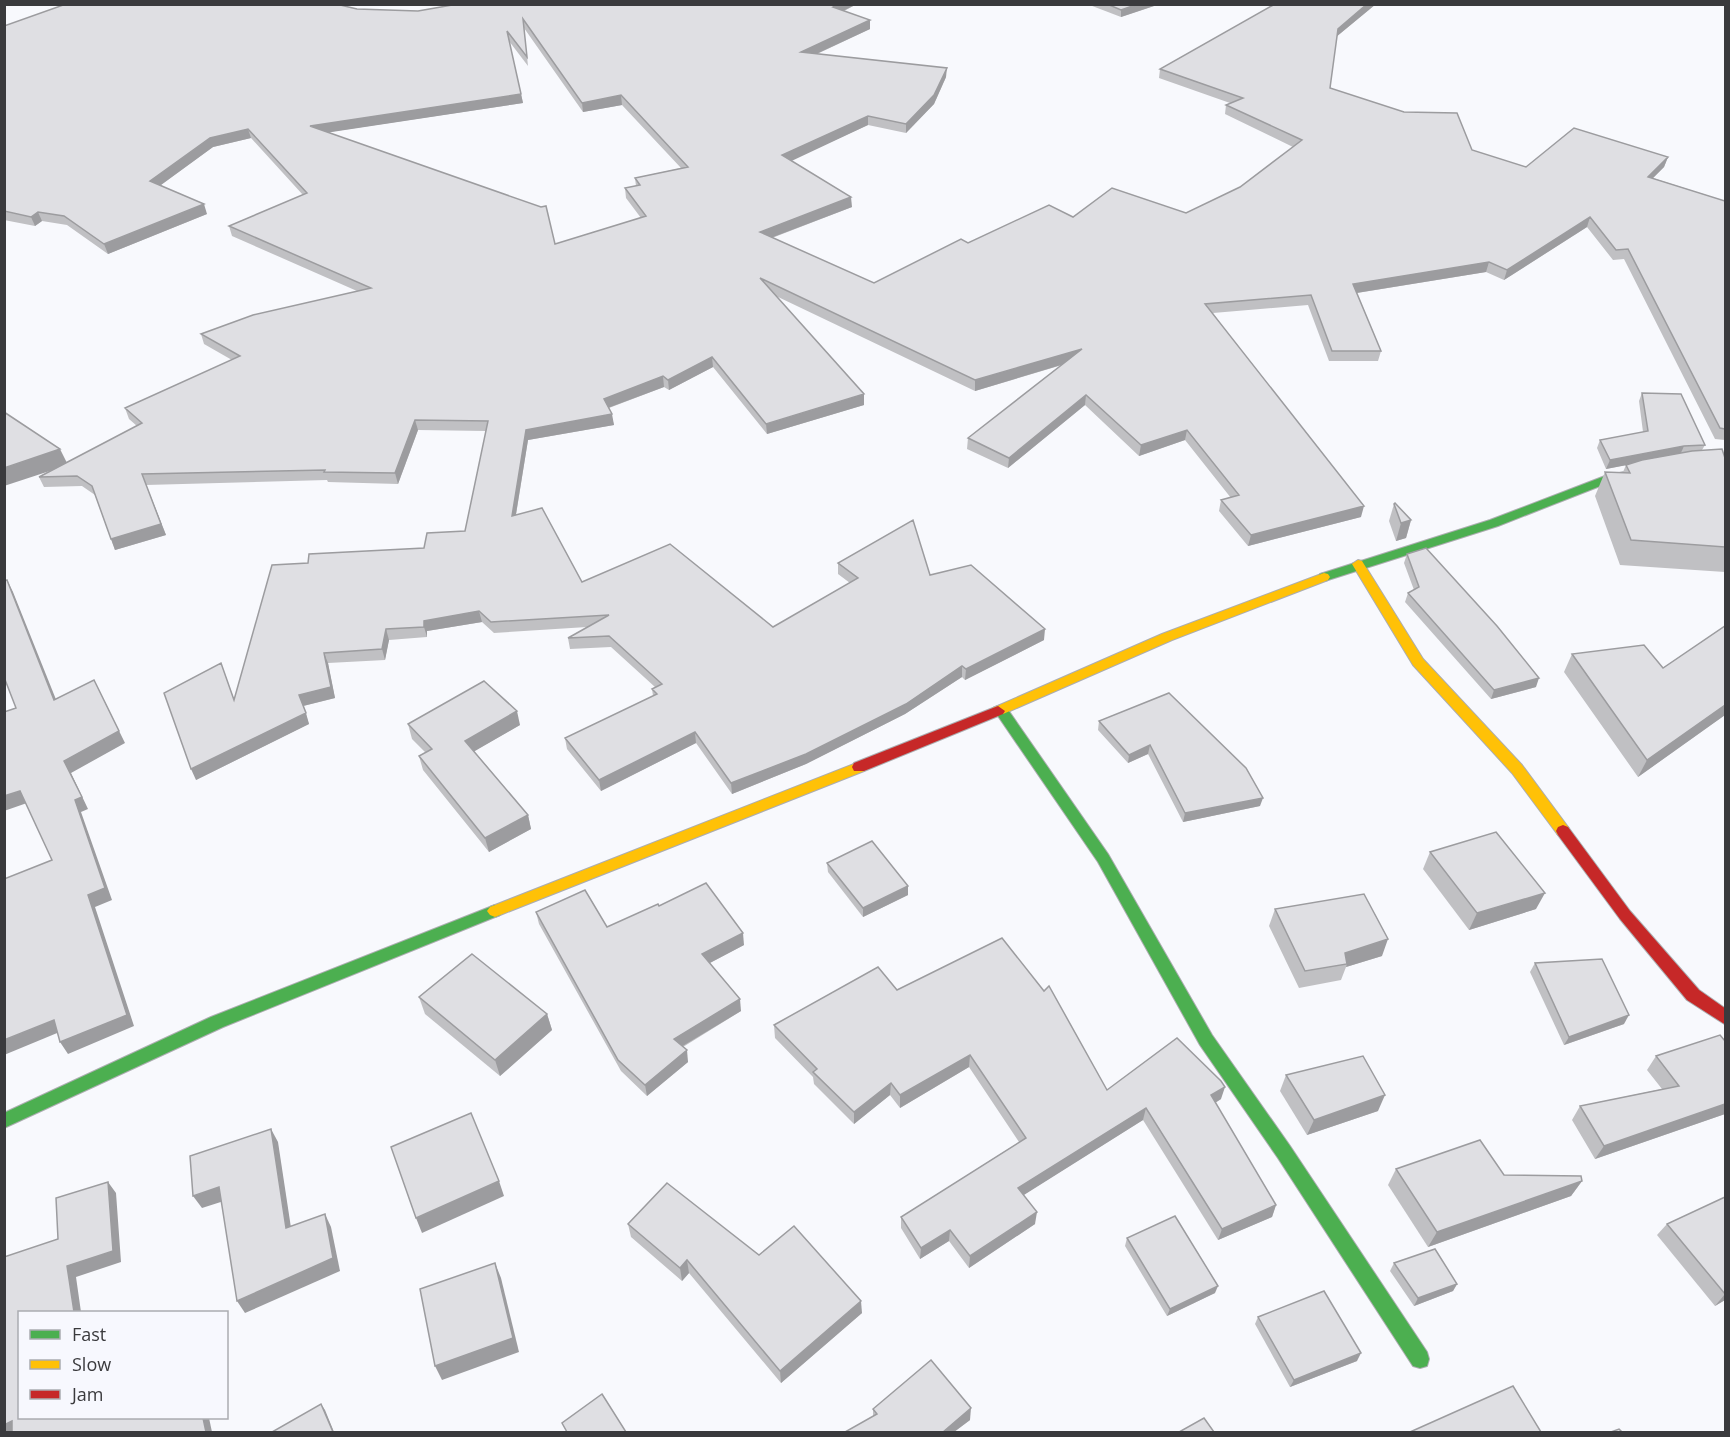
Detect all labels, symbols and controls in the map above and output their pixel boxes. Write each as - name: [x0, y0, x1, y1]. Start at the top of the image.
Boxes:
- legend: [18, 1311, 228, 1419]
- text: Fast: [72, 1322, 106, 1346]
- text: Slow: [72, 1352, 111, 1376]
- text: Jam: [70, 1382, 104, 1406]

